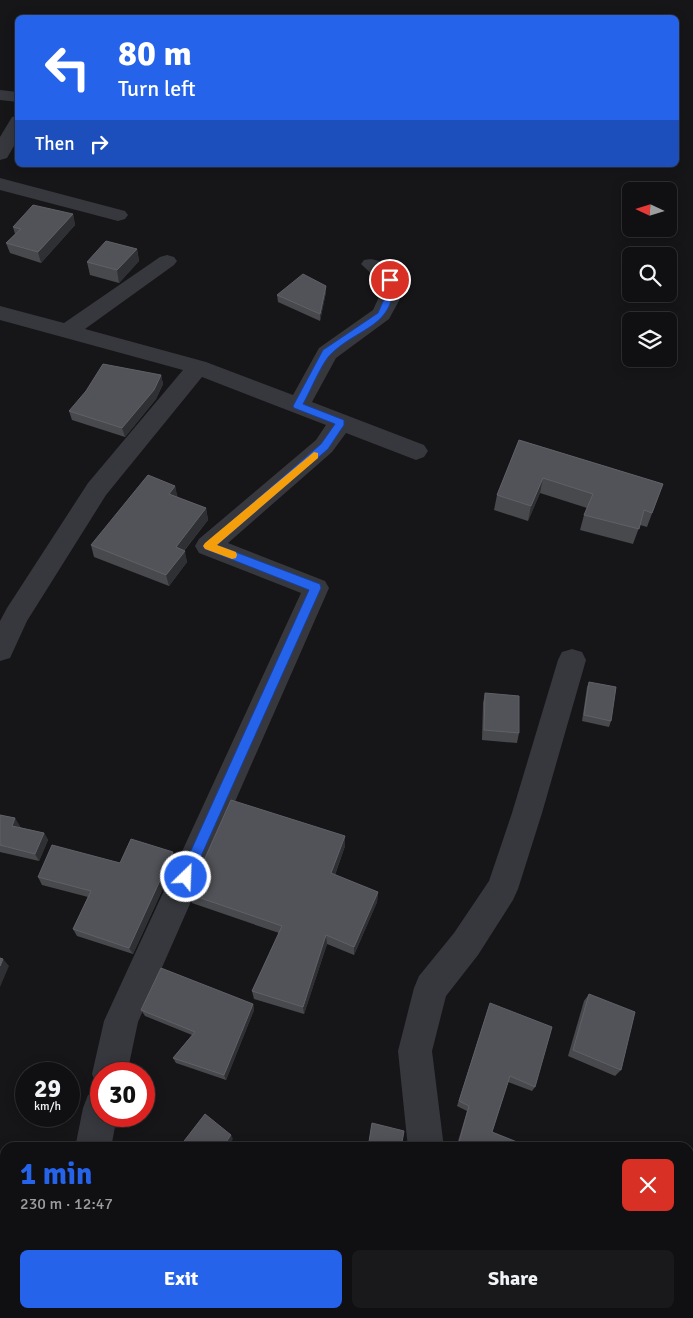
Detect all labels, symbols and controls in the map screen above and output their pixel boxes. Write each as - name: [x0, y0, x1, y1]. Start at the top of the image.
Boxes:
- text: 80 m: [118, 32, 192, 75]
- icon: left: [35, 35, 100, 100]
- text: Turn left: [118, 75, 196, 102]
- icon: right: [85, 130, 113, 158]
- text: Then: [35, 132, 75, 156]
- north arrow: [622, 182, 678, 238]
- map controls: [622, 182, 677, 367]
- button: search: [622, 247, 677, 302]
- pin: [369, 259, 411, 301]
- icon: arrive: [376, 266, 404, 294]
- button: layers: [622, 312, 677, 367]
- position arrow: [159, 850, 211, 902]
- speed limit sign: 30: [90, 1062, 155, 1127]
- text: 29: [34, 1073, 61, 1104]
- text: km/h: [34, 1099, 61, 1114]
- text: 1 min: [20, 1156, 92, 1193]
- button: close: [622, 1159, 674, 1211]
- text: 230 m · 12:47: [20, 1194, 113, 1214]
- button: Exit: [20, 1250, 342, 1308]
- button: Share: [352, 1250, 674, 1308]

